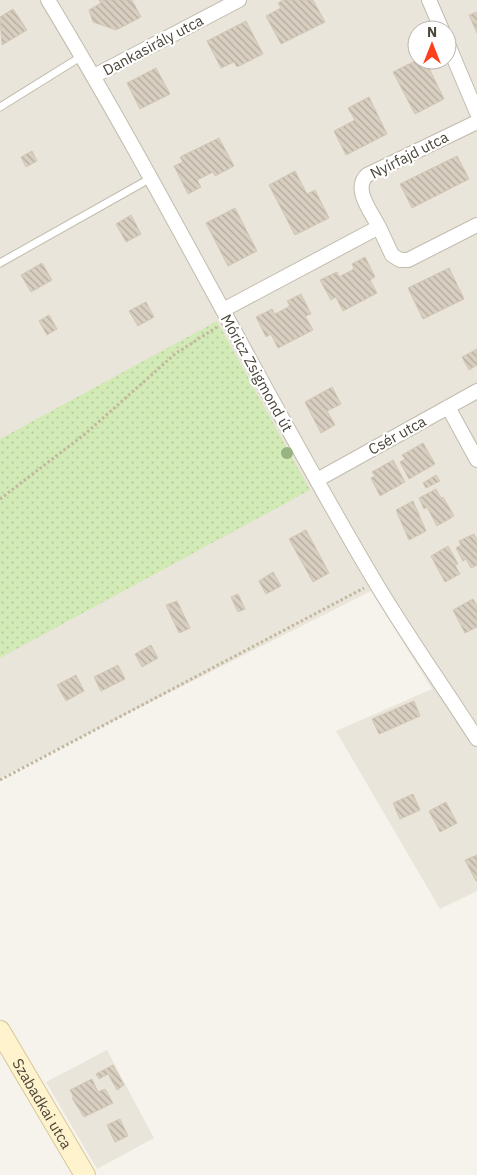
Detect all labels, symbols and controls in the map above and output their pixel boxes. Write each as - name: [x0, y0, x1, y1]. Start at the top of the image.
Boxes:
- street label: Dankasirály utca: [99, 11, 207, 79]
- north arrow: [407, 20, 457, 70]
- text: N: [427, 23, 437, 41]
- street label: Nyírfajd utca: [367, 127, 451, 183]
- street label: Móricz Zsigmond út: [217, 311, 297, 435]
- street label: Csér utca: [365, 411, 429, 459]
- street label: Szabadkai utca: [9, 1055, 77, 1152]

